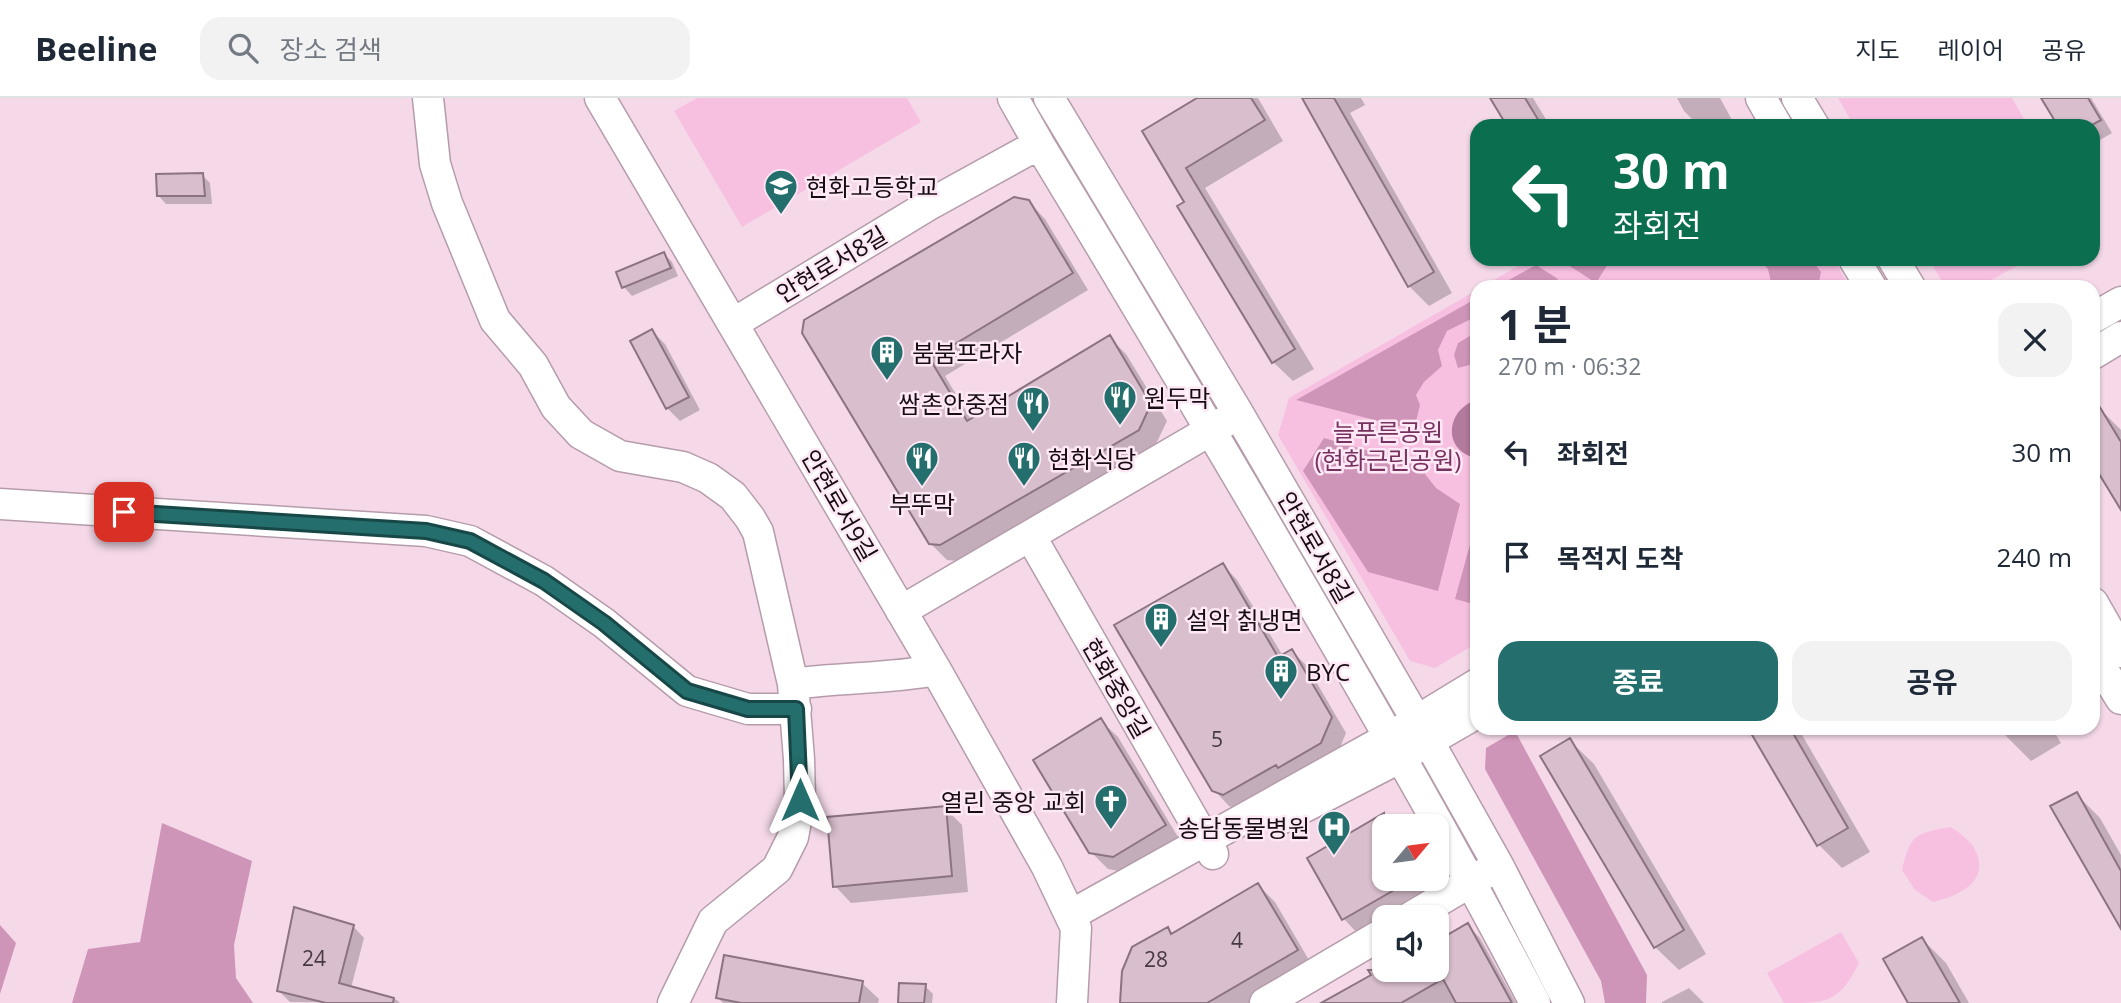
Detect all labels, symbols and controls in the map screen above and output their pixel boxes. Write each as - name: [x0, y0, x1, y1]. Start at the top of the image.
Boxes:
- search box: [200, 17, 690, 80]
- text: Beeline: [35, 26, 158, 71]
- icon: search: [224, 29, 262, 67]
- text: 장소 검색: [280, 31, 382, 67]
- text: 지도: [1855, 33, 1900, 66]
- text: 레이어: [1938, 33, 2004, 66]
- text: 공유: [2042, 33, 2086, 66]
- text: 30 m: [1613, 137, 1730, 203]
- icon: left: [1498, 147, 1589, 238]
- school or university icon: 현화고등학교: [762, 167, 800, 216]
- place label: 현화고등학교: [806, 170, 938, 203]
- text: 좌회전: [1613, 203, 1701, 246]
- street label: 안현로서8길: [769, 218, 893, 310]
- text: 1 분: [1498, 295, 1572, 352]
- button: close: [1998, 303, 2072, 377]
- building icon: 붐붐프라자: [868, 333, 906, 382]
- place label: 붐붐프라자: [912, 336, 1022, 369]
- text: 270 m · 06:32: [1498, 350, 1641, 382]
- restaurant icon: 원두막: [1101, 378, 1139, 427]
- place label: 원두막: [1144, 381, 1210, 414]
- restaurant icon: 쌈촌안중점: [1014, 384, 1052, 433]
- place label: 쌈촌안중점: [899, 387, 1009, 420]
- park label: 늘푸른공원 (현화근린공원): [1315, 415, 1461, 476]
- icon: left: [1498, 433, 1536, 471]
- text: 30 m: [2011, 434, 2072, 470]
- text: 좌회전: [1557, 435, 1629, 471]
- restaurant icon: 부뚜막: [903, 439, 941, 488]
- restaurant icon: 현화식당: [1005, 439, 1043, 488]
- place label: 현화식당: [1048, 442, 1136, 475]
- street label: 안현로서9길: [795, 443, 885, 567]
- pin: [94, 482, 154, 542]
- street label: 안현로서8길: [1271, 485, 1361, 609]
- place label: 부뚜막: [889, 487, 955, 520]
- icon: arrive: [105, 493, 143, 531]
- icon: arrive: [1498, 538, 1536, 576]
- text: 240 m: [1997, 539, 2072, 575]
- text: 목적지 도착: [1557, 540, 1683, 576]
- building icon: 설악 칡냉면: [1142, 600, 1180, 649]
- place label: 설악 칡냉면: [1186, 603, 1303, 636]
- street label: 현화중앙길: [1075, 632, 1159, 744]
- button: 종료: [1498, 641, 1778, 721]
- button: 공유: [1792, 641, 2072, 721]
- building icon: BYC: [1262, 652, 1300, 701]
- place label: BYC: [1306, 655, 1350, 688]
- house number: 5: [1211, 725, 1223, 753]
- position arrow: [763, 763, 837, 837]
- church icon: 열린 중앙 교회: [1092, 782, 1130, 831]
- place label: 열린 중앙 교회: [941, 785, 1086, 818]
- hospital icon: 송담동물병원: [1315, 808, 1353, 857]
- place label: 송담동물병원: [1178, 811, 1310, 844]
- north arrow: [1372, 814, 1449, 891]
- map controls: [1372, 814, 1449, 982]
- button: sound: [1372, 905, 1449, 982]
- house number: 4: [1231, 926, 1243, 954]
- house number: 24: [302, 944, 326, 972]
- house number: 28: [1144, 945, 1168, 973]

